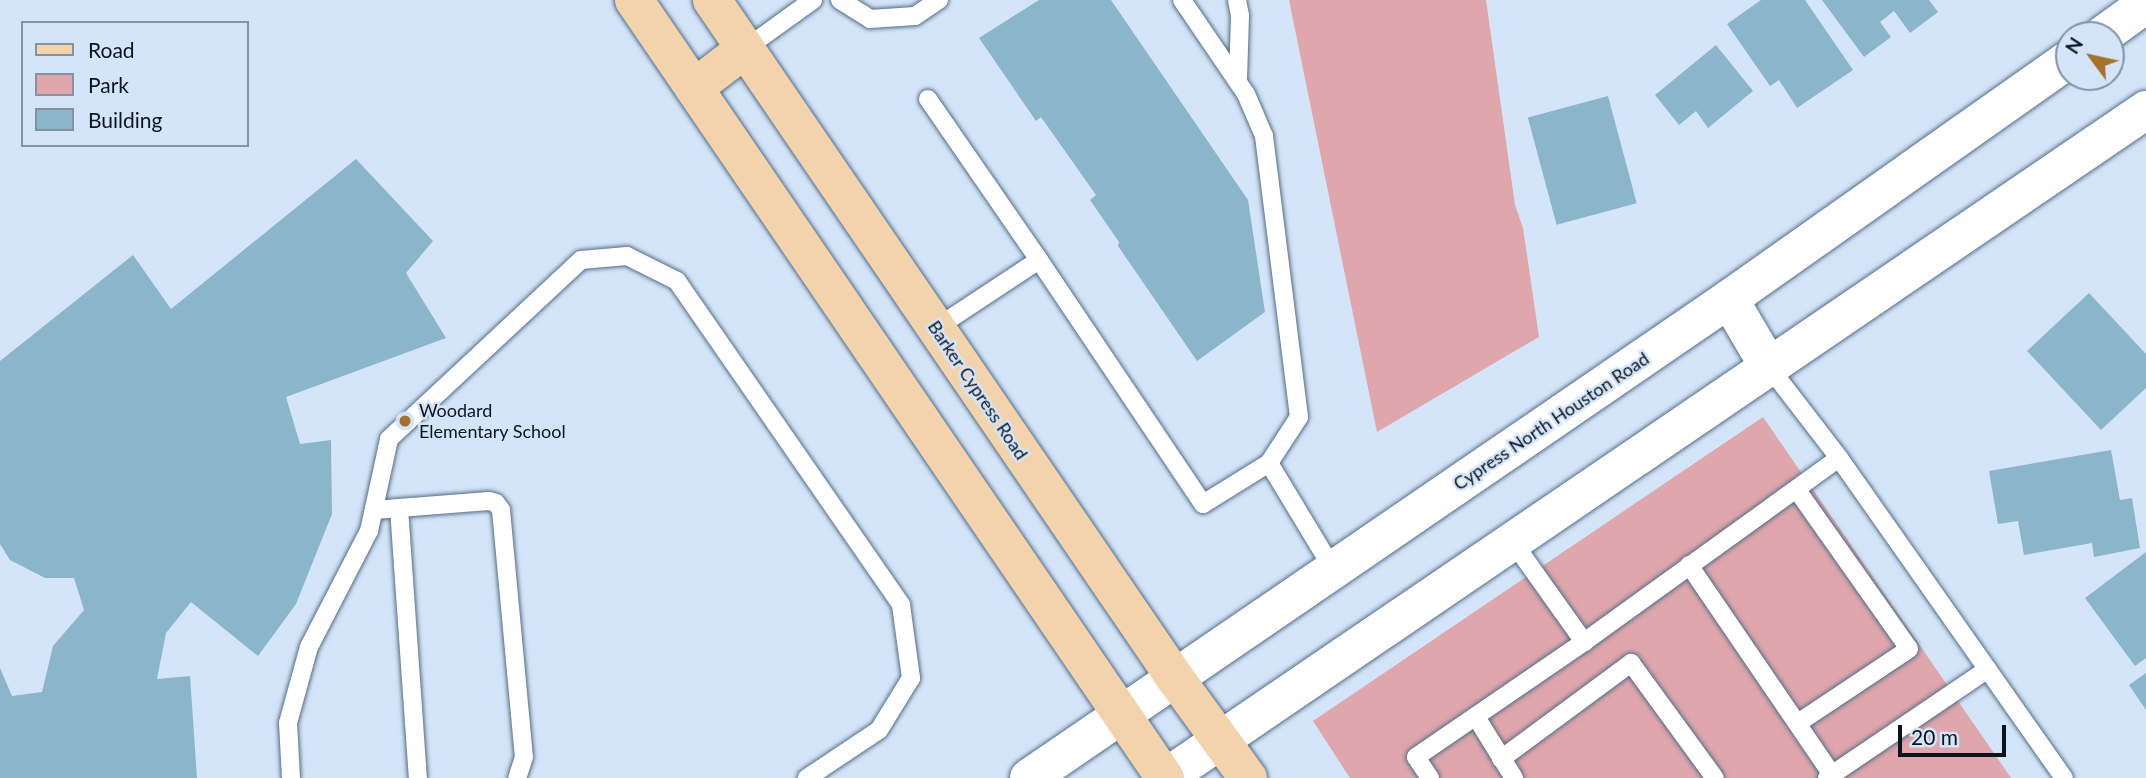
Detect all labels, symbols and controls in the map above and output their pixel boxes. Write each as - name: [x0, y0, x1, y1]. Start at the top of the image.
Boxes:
- legend: [21, 21, 248, 147]
- north arrow: [2055, 21, 2125, 91]
- text: N: [2060, 33, 2087, 58]
- text: Road: [88, 37, 135, 62]
- text: Park: [88, 72, 129, 97]
- text: Building: [88, 107, 163, 132]
- street label: Barker Cypress Road: [923, 316, 1033, 464]
- street label: Cypress North Houston Road: [1449, 347, 1653, 495]
- place label: Woodard Elementary School: [419, 400, 566, 442]
- marker: Woodard Elementary School: [397, 413, 413, 429]
- scale bar: [1901, 712, 2010, 756]
- text: 20 m: [1911, 724, 1958, 749]

